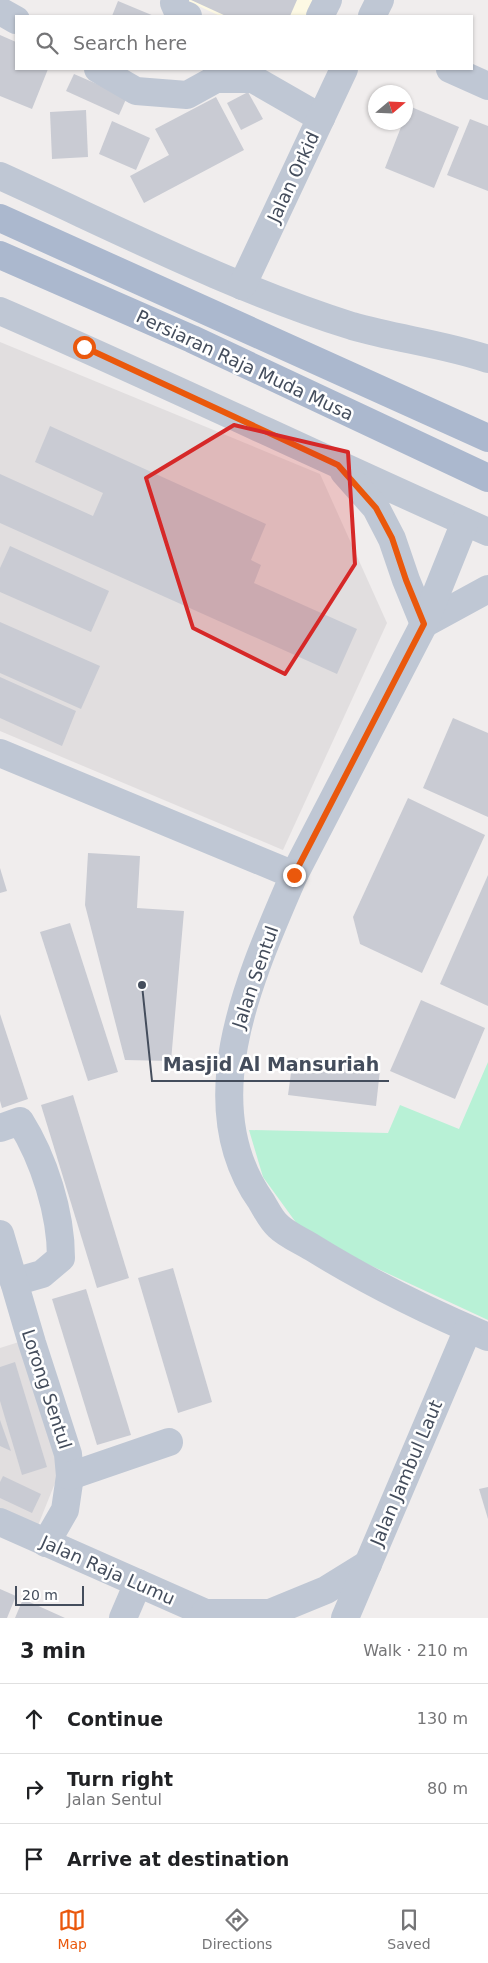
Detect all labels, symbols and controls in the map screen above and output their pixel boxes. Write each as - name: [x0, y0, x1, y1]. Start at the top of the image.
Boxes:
- search box: [15, 15, 473, 70]
- icon: search: [33, 29, 61, 57]
- text: Search here: [73, 32, 187, 54]
- north arrow: [368, 85, 413, 130]
- street label: Jalan Orkid: [262, 128, 323, 227]
- street label: Persiaran Raja Muda Musa: [133, 305, 357, 425]
- route start: [73, 336, 96, 359]
- route end: [283, 864, 306, 887]
- street label: Jalan Sentul: [227, 923, 282, 1032]
- callout: Masjid Al Mansuriah: [152, 1047, 389, 1081]
- text: Masjid Al Mansuriah: [163, 1053, 379, 1075]
- street label: Lorong Sentul: [18, 1326, 76, 1452]
- street label: Jalan Jambul Laut: [365, 1397, 446, 1550]
- street label: Jalan Raja Lumu: [37, 1531, 178, 1609]
- scale bar: [15, 1583, 84, 1606]
- text: 20 m: [22, 1587, 58, 1603]
- text: 3 min: [20, 1639, 86, 1663]
- text: Walk · 210 m: [363, 1641, 468, 1660]
- icon: ahead: [20, 1705, 48, 1733]
- text: Continue: [67, 1708, 163, 1730]
- text: 130 m: [417, 1709, 468, 1728]
- text: Turn right: [67, 1768, 173, 1790]
- icon: right: [20, 1775, 48, 1803]
- text: 80 m: [427, 1779, 468, 1798]
- text: Jalan Sentul: [67, 1790, 162, 1809]
- icon: arrive: [20, 1845, 48, 1873]
- text: Arrive at destination: [67, 1848, 289, 1870]
- tab: Map: [57, 1906, 87, 1952]
- tab: Directions: [202, 1906, 272, 1952]
- tab: Saved: [387, 1906, 431, 1952]

